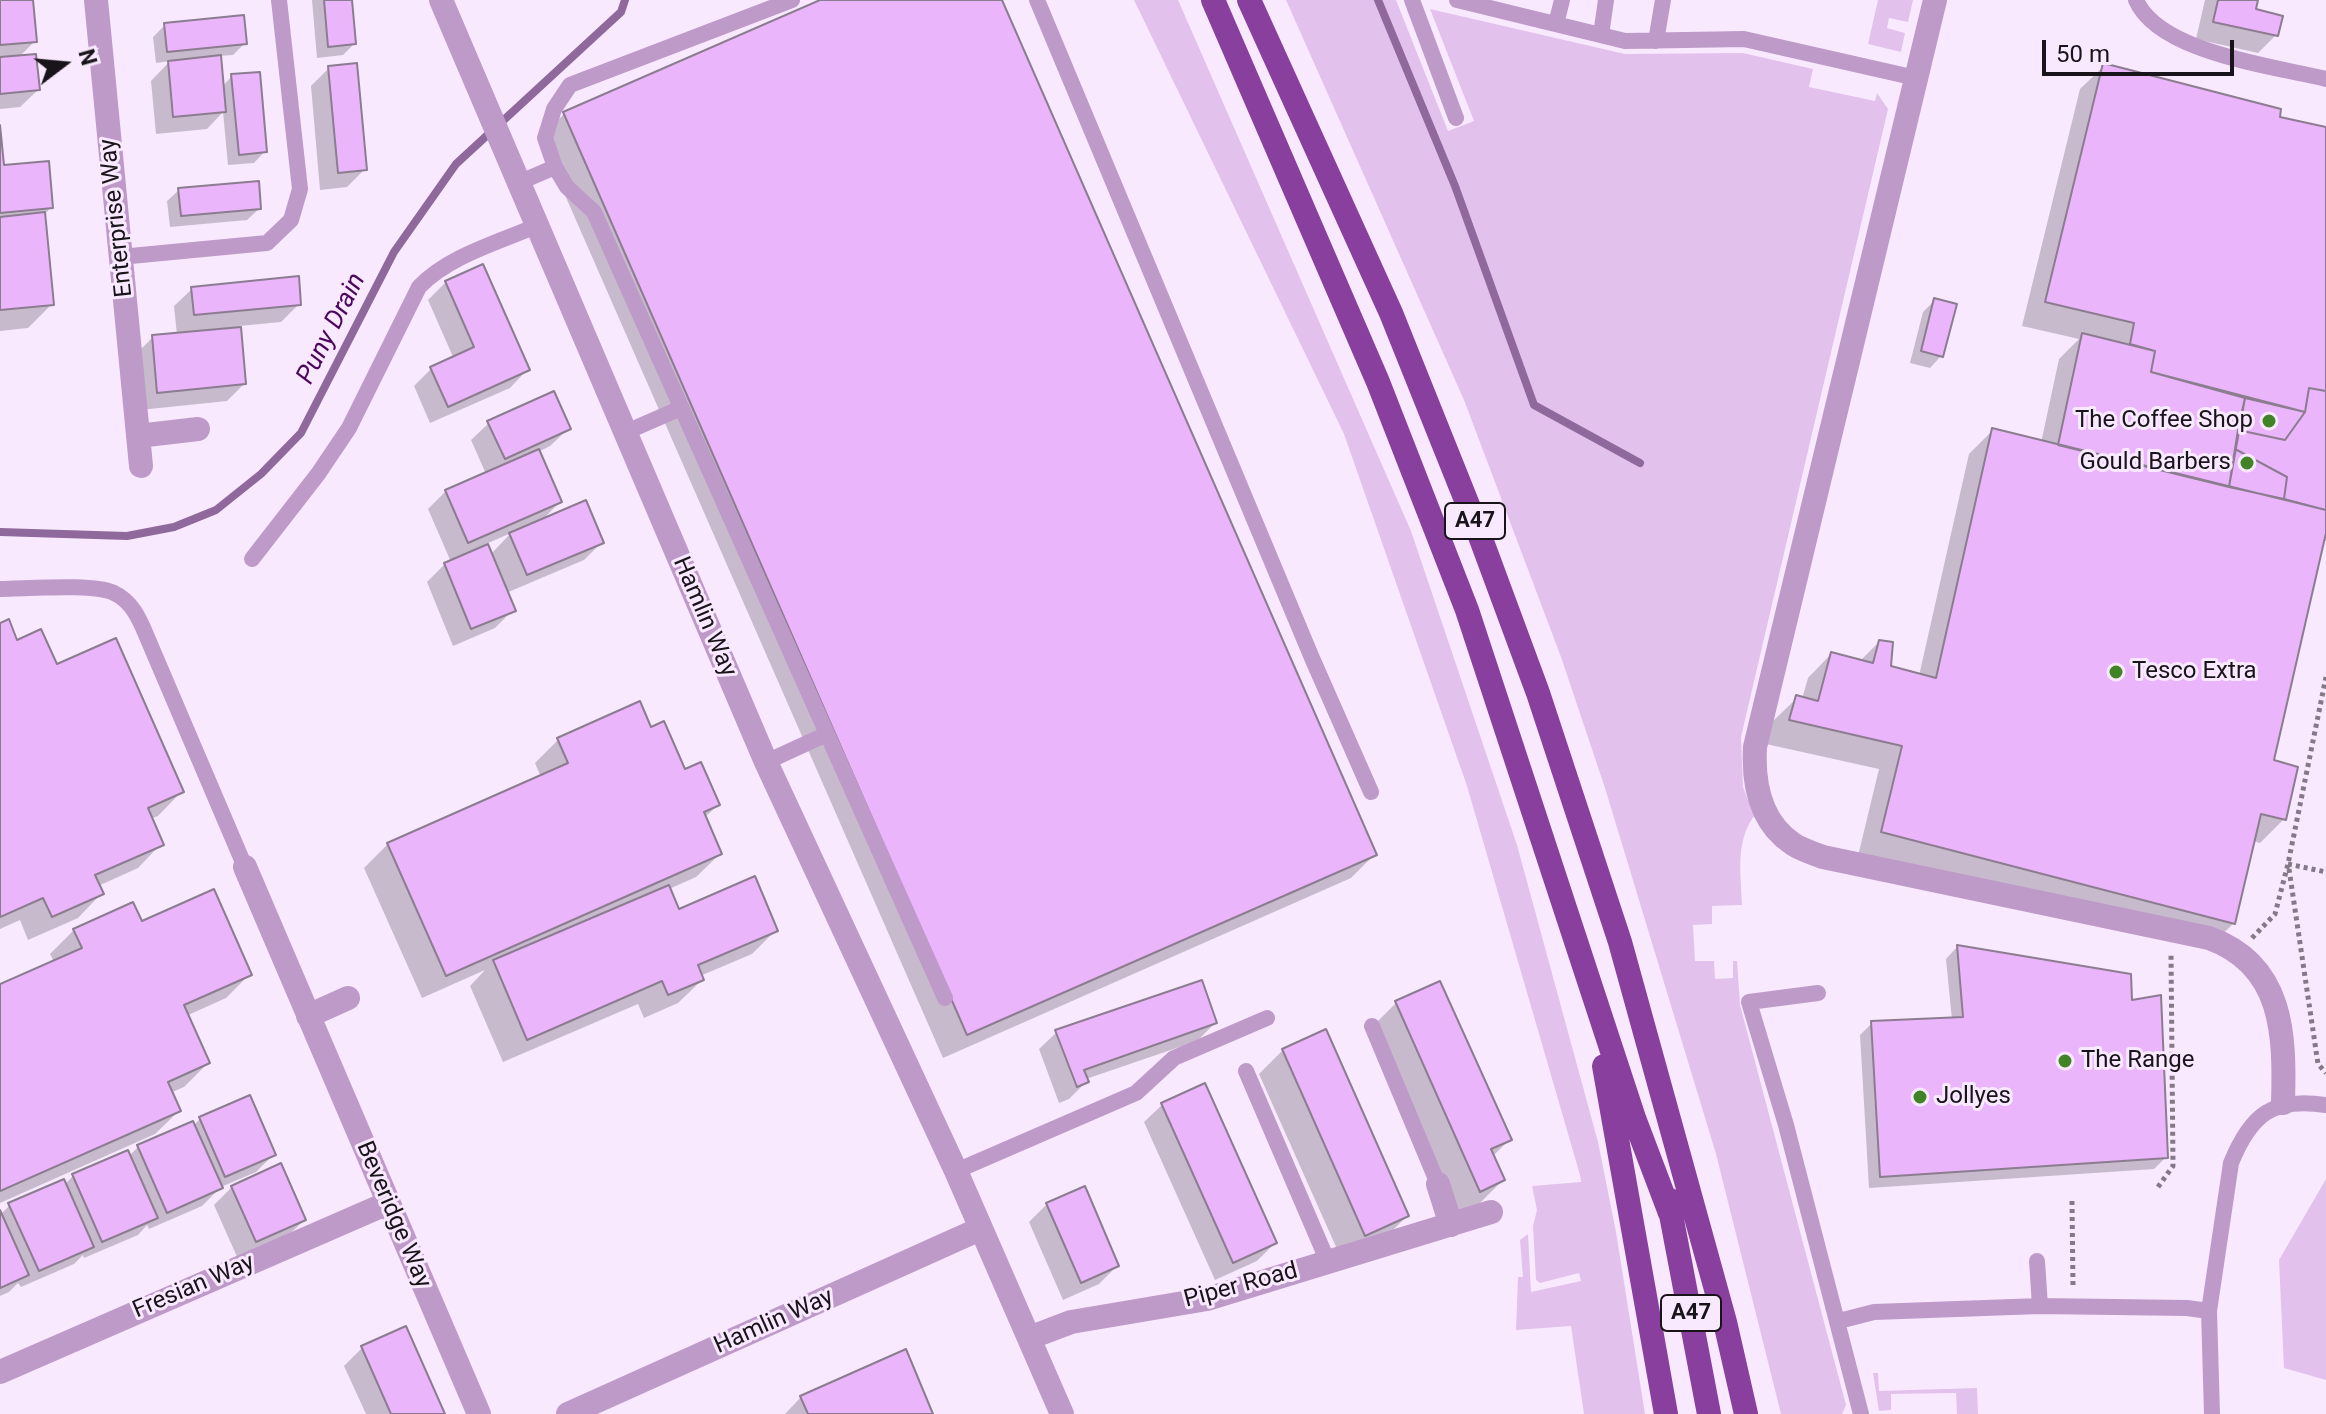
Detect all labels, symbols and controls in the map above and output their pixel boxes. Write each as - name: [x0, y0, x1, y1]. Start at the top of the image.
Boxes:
- north arrow: [24, 24, 104, 104]
- scale bar: [2046, 24, 2238, 74]
- text: 50 m: [2056, 40, 2110, 68]
- text: N: [73, 46, 102, 68]
- street label: Enterprise Way: [94, 137, 140, 299]
- water label: Puny Drain: [291, 268, 373, 390]
- place label: The Coffee Shop: [2075, 407, 2253, 435]
- marker: The Coffee Shop: [2260, 412, 2278, 430]
- place label: Gould Barbers: [2080, 449, 2231, 477]
- marker: Gould Barbers: [2238, 454, 2256, 472]
- road number: A47: [1445, 503, 1505, 539]
- street label: Hamlin Way: [666, 553, 742, 681]
- place label: Tesco Extra: [2132, 658, 2257, 686]
- marker: Tesco Extra: [2107, 663, 2125, 681]
- place label: The Range: [2081, 1047, 2195, 1075]
- marker: The Range: [2056, 1052, 2074, 1070]
- place label: Jollyes: [1936, 1083, 2011, 1111]
- marker: Jollyes: [1911, 1088, 1929, 1106]
- street label: Beveridge Way: [349, 1137, 437, 1293]
- street label: Fresian Way: [129, 1248, 259, 1326]
- street label: Piper Road: [1181, 1257, 1301, 1315]
- street label: Hamlin Way: [710, 1283, 838, 1361]
- road number: A47: [1661, 1295, 1721, 1331]

